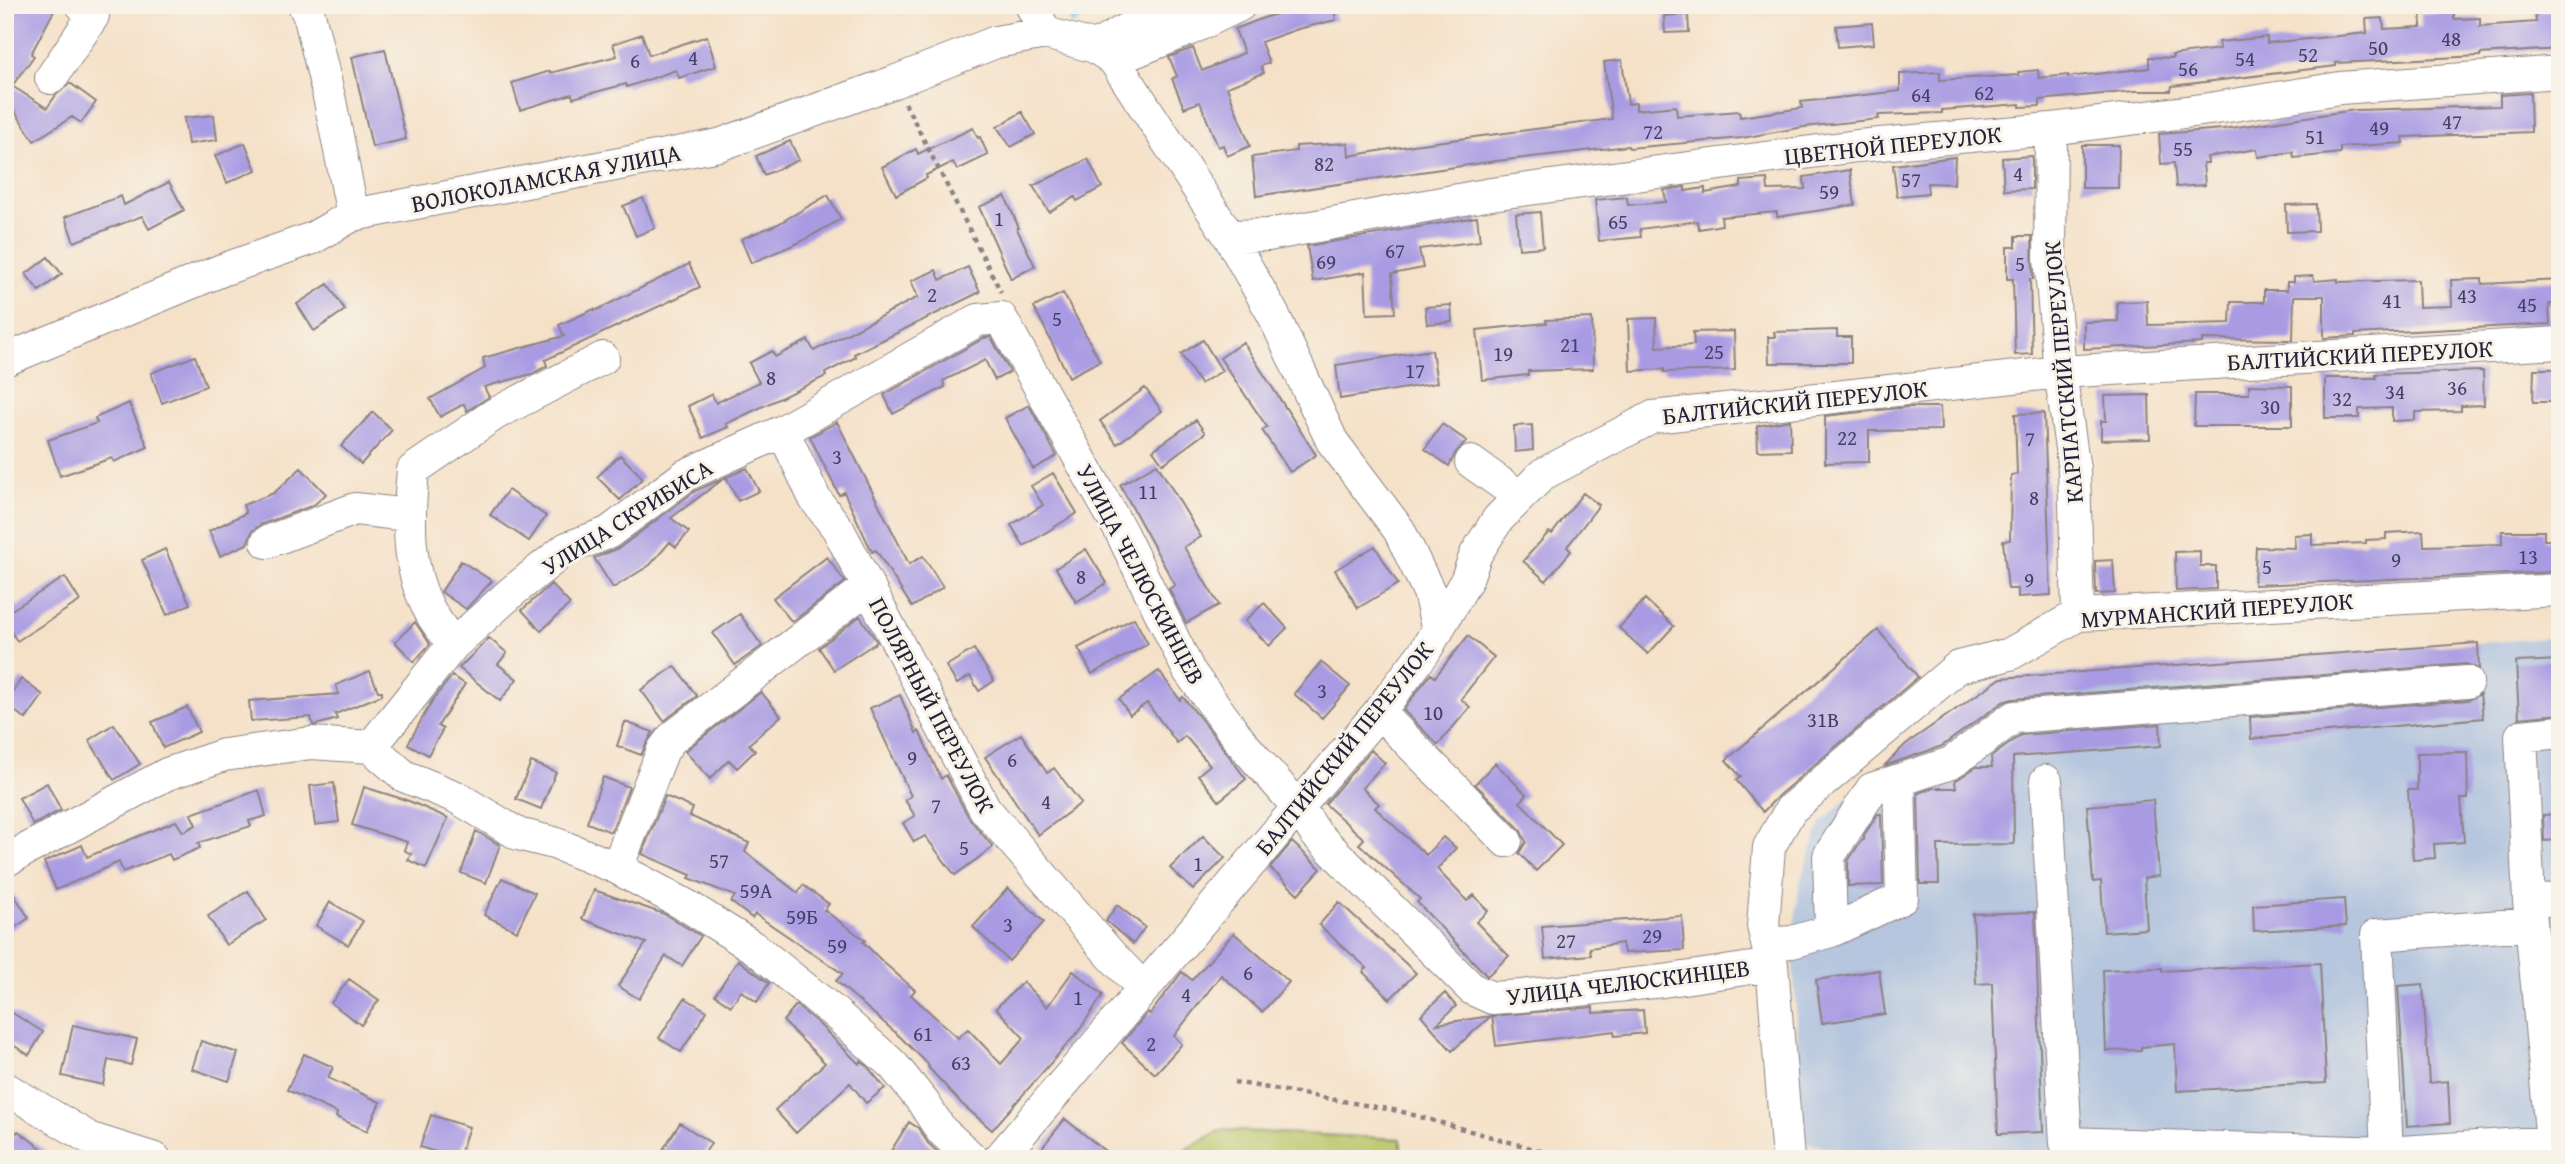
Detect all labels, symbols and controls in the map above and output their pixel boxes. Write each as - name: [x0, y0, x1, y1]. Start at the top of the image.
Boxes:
- house number: 48: [2441, 23, 2461, 54]
- house number: 50: [2368, 32, 2388, 63]
- house number: 52: [2298, 39, 2318, 70]
- house number: 4: [688, 42, 698, 73]
- house number: 54: [2235, 43, 2255, 74]
- house number: 6: [630, 45, 640, 76]
- house number: 56: [2178, 53, 2198, 84]
- house number: 62: [1974, 77, 1994, 108]
- house number: 64: [1911, 79, 1931, 110]
- house number: 47: [2442, 106, 2462, 137]
- house number: 49: [2369, 112, 2389, 143]
- house number: 72: [1643, 116, 1663, 147]
- street label: ЦВЕТНОЙ ПЕРЕУЛОК: [1783, 116, 2004, 174]
- house number: 51: [2305, 121, 2325, 152]
- house number: 55: [2173, 133, 2193, 164]
- street label: ВОЛОКОЛАМСКАЯ УЛИЦА: [408, 135, 684, 221]
- house number: 82: [1314, 148, 1334, 179]
- house number: 4: [2013, 158, 2023, 189]
- house number: 57: [1901, 164, 1921, 195]
- house number: 59: [1819, 176, 1839, 207]
- house number: 1: [994, 203, 1004, 234]
- house number: 65: [1608, 206, 1628, 237]
- house number: 67: [1385, 235, 1405, 266]
- street label: КАРПАТСКИЙ ПЕРЕУЛОК: [2034, 239, 2092, 504]
- house number: 69: [1316, 246, 1336, 277]
- house number: 5: [2015, 248, 2025, 279]
- house number: 2: [927, 279, 937, 310]
- house number: 43: [2457, 280, 2477, 311]
- house number: 41: [2382, 285, 2402, 316]
- house number: 45: [2517, 289, 2537, 320]
- house number: 5: [1052, 303, 1062, 334]
- house number: 21: [1560, 329, 1580, 360]
- street label: БАЛТИЙСКИЙ ПЕРЕУЛОК: [2226, 331, 2494, 379]
- house number: 25: [1704, 336, 1724, 367]
- house number: 19: [1493, 338, 1513, 369]
- house number: 17: [1405, 355, 1425, 386]
- house number: 8: [766, 362, 776, 393]
- street label: БАЛТИЙСКИЙ ПЕРЕУЛОК: [1661, 371, 1930, 433]
- house number: 36: [2447, 372, 2467, 403]
- house number: 34: [2385, 376, 2405, 407]
- house number: 32: [2332, 383, 2352, 414]
- house number: 30: [2260, 391, 2280, 422]
- house number: 22: [1837, 422, 1857, 453]
- house number: 7: [2025, 423, 2035, 454]
- house number: 3: [832, 441, 842, 472]
- street label: УЛИЦА СКРИБИСА: [535, 450, 720, 584]
- street label: УЛИЦА ЧЕЛЮСКИНЦЕВ: [1068, 458, 1214, 690]
- house number: 11: [1138, 476, 1158, 507]
- house number: 8: [2029, 482, 2039, 513]
- house number: 13: [2518, 541, 2538, 572]
- house number: 9: [2391, 544, 2401, 575]
- house number: 5: [2262, 551, 2272, 582]
- house number: 8: [1076, 561, 1086, 592]
- house number: 9: [2024, 564, 2034, 595]
- street label: МУРМАНСКИЙ ПЕРЕУЛОК: [2080, 583, 2355, 637]
- street label: ПОЛЯРНЫЙ ПЕРЕУЛОК: [860, 591, 1004, 819]
- street label: БАЛТИЙСКИЙ ПЕРЕУЛОК: [1247, 633, 1442, 863]
- house number: 3: [1317, 675, 1327, 706]
- house number: 10: [1423, 697, 1443, 728]
- house number: 31В: [1807, 704, 1839, 735]
- house number: 9: [907, 742, 917, 773]
- house number: 6: [1007, 744, 1017, 775]
- house number: 4: [1041, 786, 1051, 817]
- house number: 7: [931, 790, 941, 821]
- house number: 5: [959, 832, 969, 863]
- house number: 57: [709, 845, 729, 876]
- house number: 1: [1193, 848, 1203, 879]
- house number: 59А: [740, 875, 773, 906]
- house number: 59Б: [786, 901, 818, 932]
- house number: 3: [1003, 909, 1013, 940]
- house number: 29: [1642, 920, 1662, 951]
- house number: 27: [1556, 925, 1576, 956]
- house number: 59: [827, 930, 847, 961]
- street label: УЛИЦА ЧЕЛЮСКИНЦЕВ: [1504, 950, 1752, 1014]
- house number: 6: [1243, 957, 1253, 988]
- house number: 4: [1181, 979, 1191, 1010]
- house number: 1: [1073, 982, 1083, 1013]
- house number: 61: [913, 1018, 933, 1049]
- house number: 2: [1146, 1028, 1156, 1059]
- house number: 63: [951, 1047, 971, 1078]

